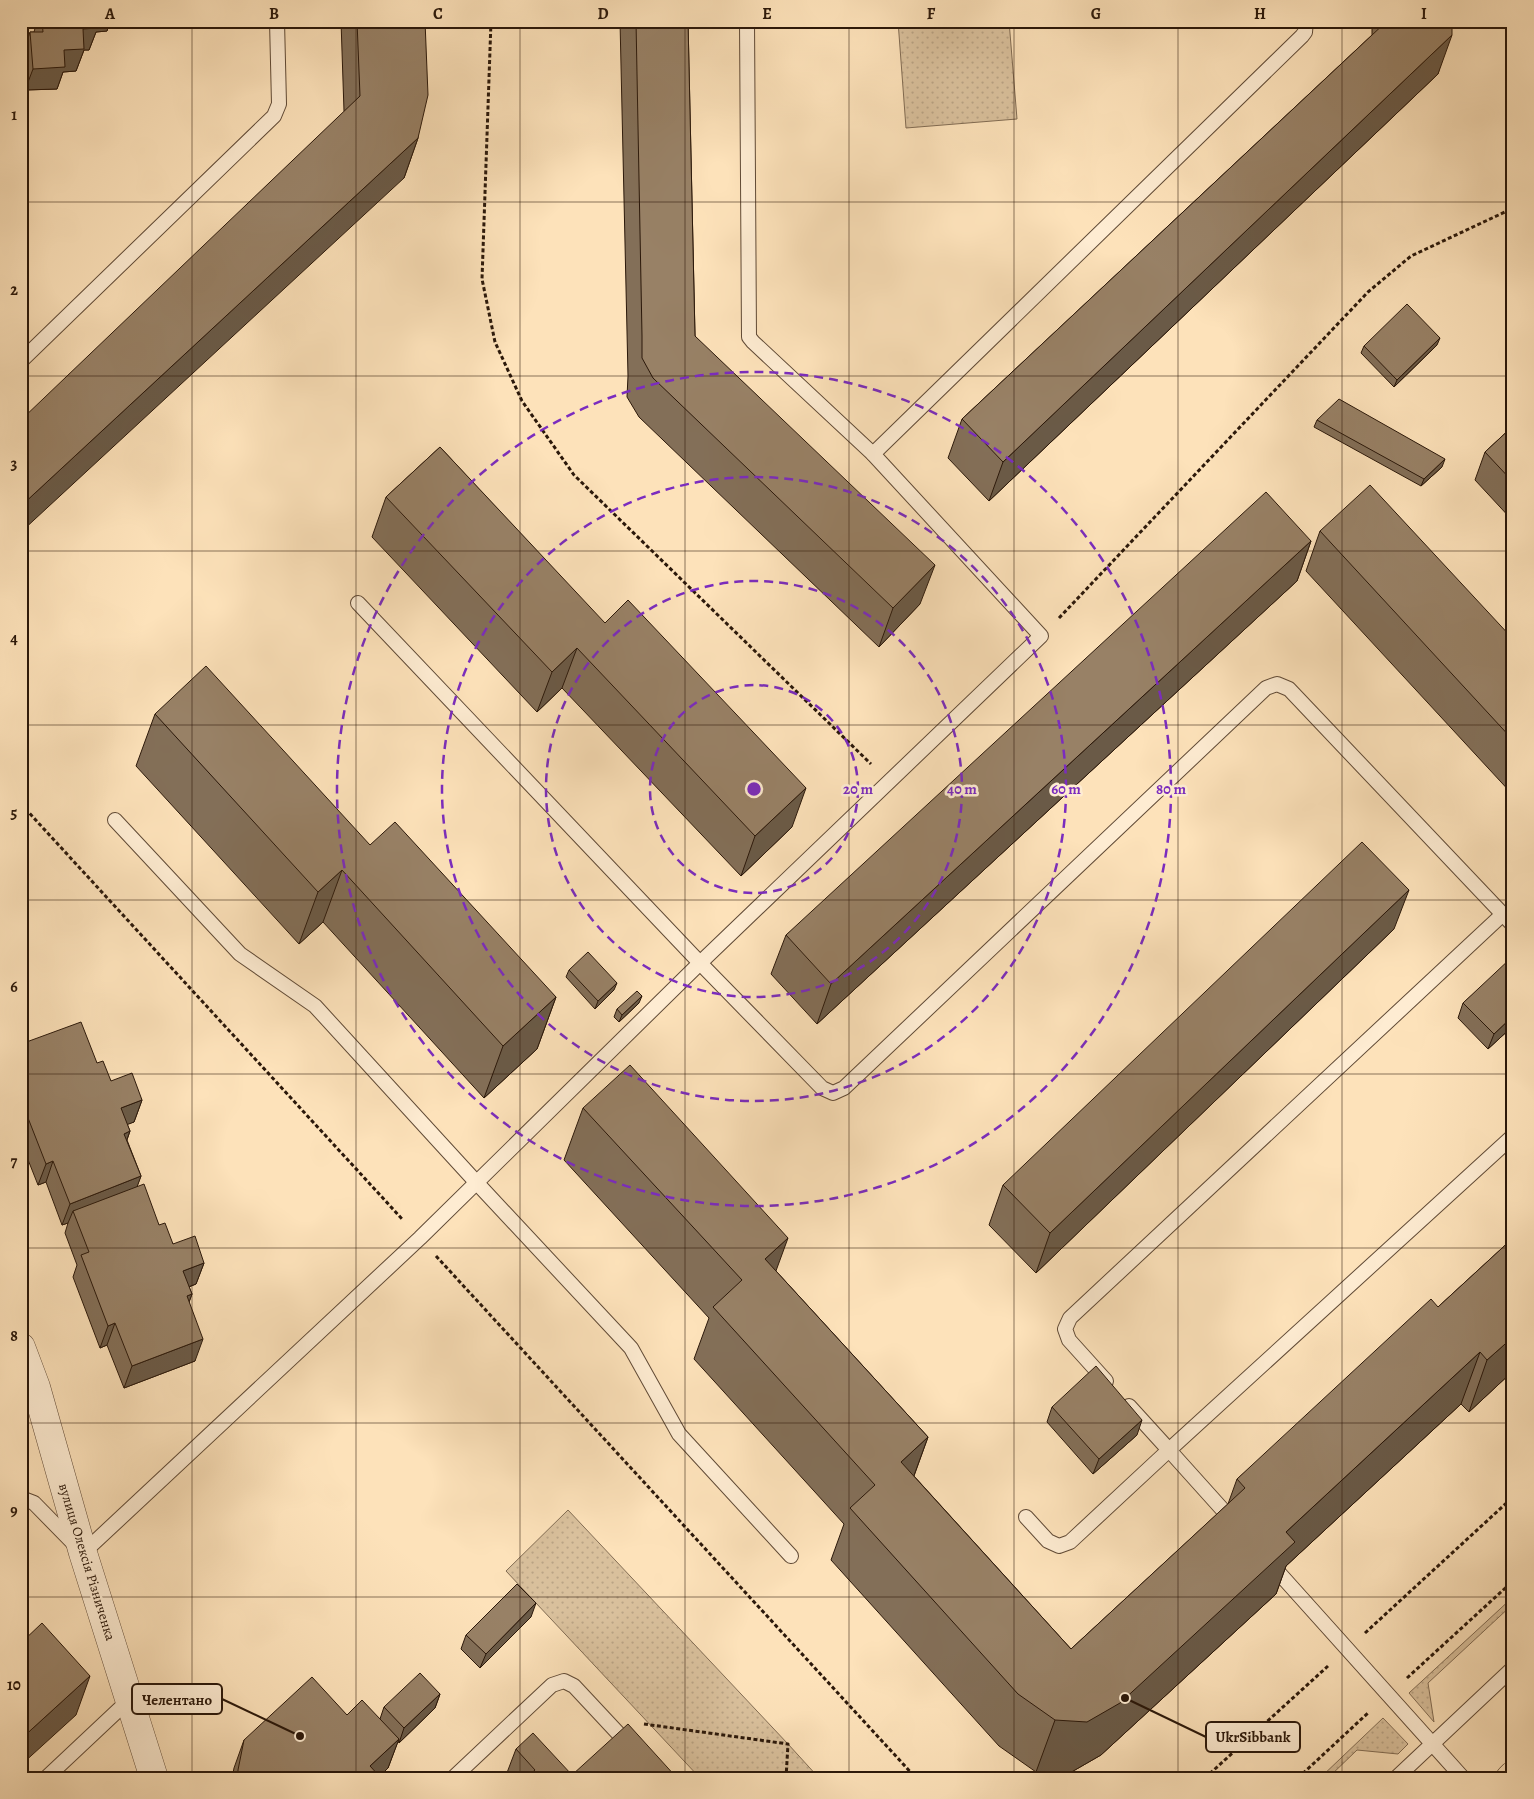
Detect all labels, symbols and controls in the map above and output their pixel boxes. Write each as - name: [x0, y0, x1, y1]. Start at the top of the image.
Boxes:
- text: A: [104, 3, 116, 25]
- text: B: [269, 3, 279, 25]
- text: C: [433, 3, 443, 25]
- text: D: [597, 3, 609, 25]
- text: E: [762, 3, 772, 25]
- text: F: [927, 3, 936, 25]
- text: G: [1091, 3, 1101, 25]
- text: H: [1254, 3, 1266, 25]
- text: I: [1421, 3, 1427, 25]
- text: 1: [11, 104, 17, 126]
- text: 2: [10, 279, 18, 301]
- text: 3: [11, 453, 18, 475]
- text: 4: [10, 628, 18, 650]
- text: 20 m: [843, 779, 873, 799]
- text: 40 m: [947, 779, 977, 799]
- text: 60 m: [1051, 779, 1081, 799]
- text: 80 m: [1156, 779, 1186, 799]
- centre of rings: [745, 780, 763, 798]
- text: 5: [11, 802, 18, 824]
- text: 6: [10, 976, 18, 998]
- text: 7: [11, 1151, 18, 1173]
- text: 8: [10, 1325, 18, 1347]
- street label: вулиця Олексія Різниченка: [54, 1481, 120, 1644]
- text: 9: [10, 1500, 18, 1522]
- text: 10: [7, 1674, 21, 1696]
- callout: Челентано: [132, 1684, 222, 1714]
- text: Челентано: [142, 1690, 212, 1710]
- callout: UkrSibbank: [1206, 1722, 1300, 1752]
- text: UkrSibbank: [1216, 1727, 1291, 1747]

